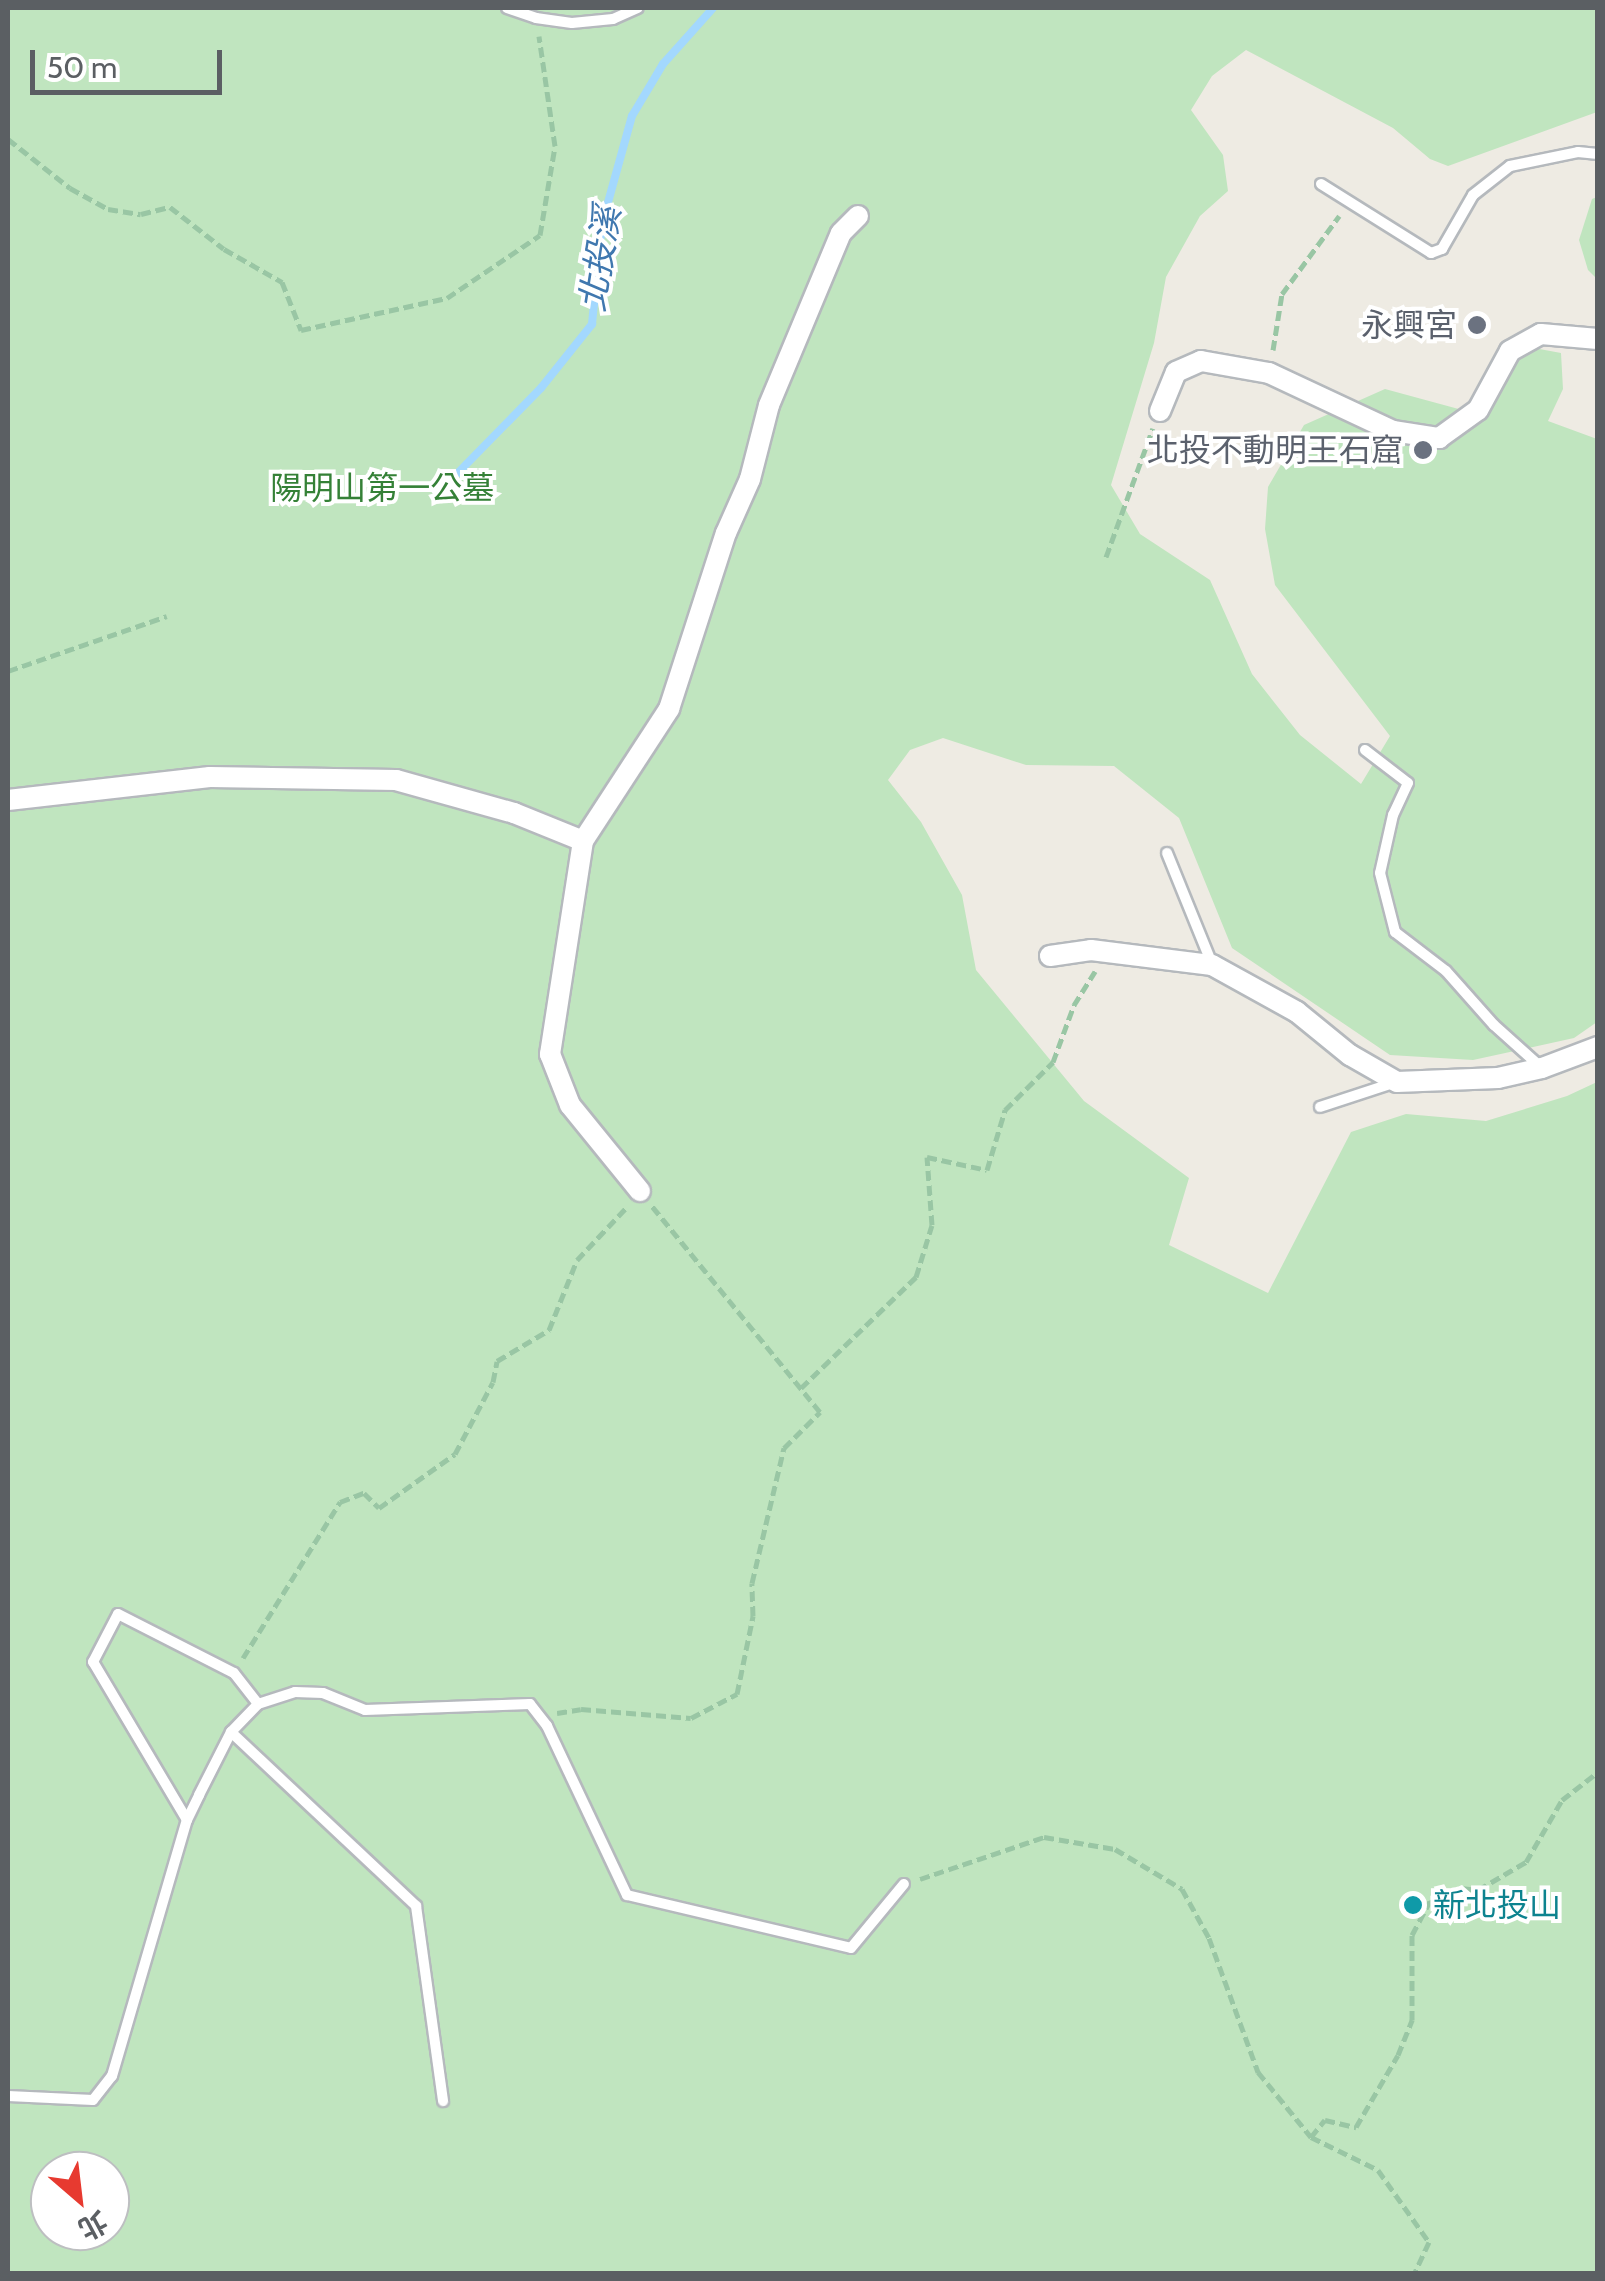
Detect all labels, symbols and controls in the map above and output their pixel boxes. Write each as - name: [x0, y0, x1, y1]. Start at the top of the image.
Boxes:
- scale bar: [35, 30, 228, 92]
- text: 50 m: [47, 49, 117, 86]
- water label: 北投溪: [571, 204, 629, 314]
- place label: 永興宮: [1361, 306, 1457, 344]
- marker: 永興宮: [1466, 314, 1488, 336]
- place label: 北投不動明王石窟: [1147, 431, 1403, 469]
- marker: 北投不動明王石窟: [1412, 439, 1434, 461]
- park label: 陽明山第一公墓: [270, 469, 494, 507]
- place label: 新北投山: [1433, 1886, 1561, 1924]
- marker: 新北投山: [1402, 1894, 1424, 1916]
- north arrow: [30, 2151, 130, 2251]
- text: 北: [73, 2204, 114, 2247]

